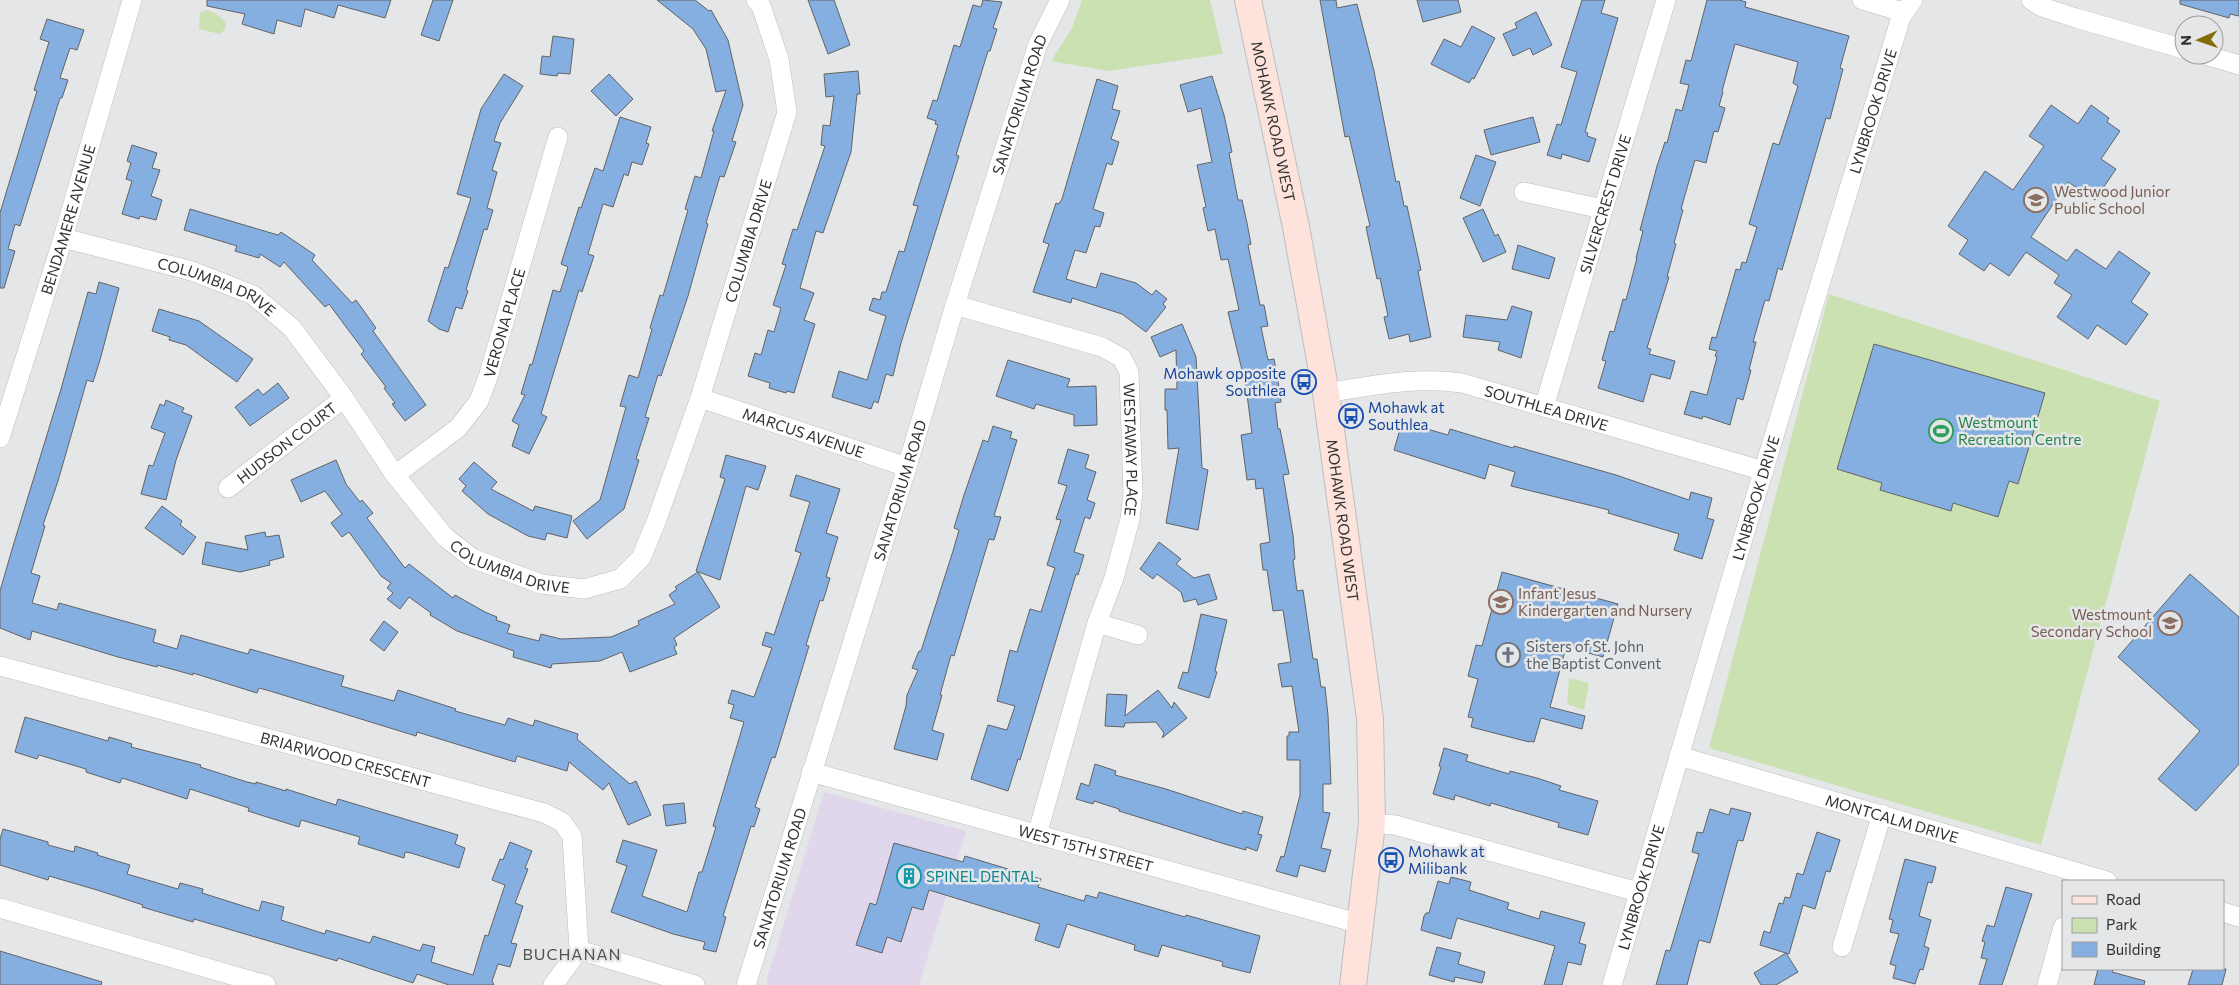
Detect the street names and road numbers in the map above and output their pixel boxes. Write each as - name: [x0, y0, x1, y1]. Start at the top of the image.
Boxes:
- street label: SANATORIUM ROAD: [988, 31, 1050, 177]
- street label: MOHAWK ROAD WEST: [1248, 39, 1299, 204]
- street label: LYNBROOK DRIVE: [1845, 46, 1900, 176]
- street label: SILVERCREST DRIVE: [1576, 132, 1634, 276]
- street label: BENDAMERE AVENUE: [37, 142, 99, 297]
- street label: COLUMBIA DRIVE: [721, 177, 775, 305]
- street label: COLUMBIA DRIVE: [156, 254, 280, 320]
- street label: VERONA PLACE: [479, 266, 528, 379]
- street label: SOUTHLEA DRIVE: [1482, 381, 1611, 434]
- street label: WESTAWAY PLACE: [1120, 383, 1142, 517]
- street label: HUDSON COURT: [233, 398, 340, 487]
- street label: MARCUS AVENUE: [740, 404, 867, 461]
- street label: SANATORIUM ROAD: [869, 418, 929, 563]
- street label: LYNBROOK DRIVE: [1728, 433, 1783, 562]
- street label: MOHAWK ROAD WEST: [1323, 438, 1363, 603]
- street label: COLUMBIA DRIVE: [447, 535, 571, 596]
- street label: BRIARWOOD CRESCENT: [258, 728, 433, 791]
- street label: MONTCALM DRIVE: [1823, 790, 1961, 846]
- street label: SANATORIUM ROAD: [749, 806, 810, 951]
- street label: WEST 15TH STREET: [1016, 821, 1156, 875]
- street label: LYNBROOK DRIVE: [1614, 822, 1668, 952]

